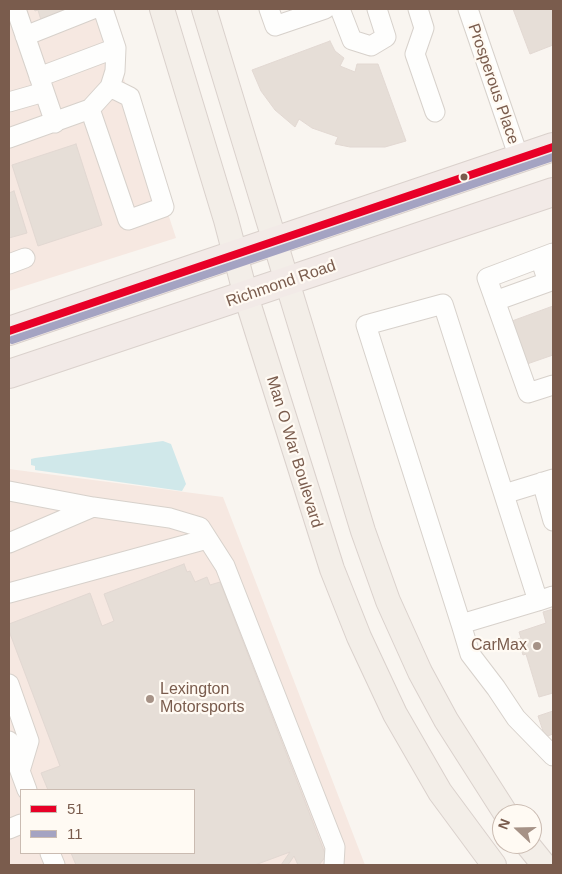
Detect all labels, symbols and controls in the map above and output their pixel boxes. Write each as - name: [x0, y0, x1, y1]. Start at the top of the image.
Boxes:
- street label: Prosperous Place: [463, 21, 523, 147]
- unlabelled marker: [459, 172, 469, 182]
- street label: Richmond Road: [224, 256, 338, 312]
- street label: Man O War Boulevard: [262, 374, 326, 530]
- place label: CarMax: [471, 636, 527, 656]
- marker: CarMax: [531, 640, 543, 652]
- place label: Lexington Motorsports: [160, 680, 244, 718]
- marker: Lexington Motorsports: [144, 693, 156, 705]
- legend: [20, 789, 195, 854]
- text: 51: [67, 800, 84, 817]
- north arrow: [492, 804, 542, 854]
- text: N: [495, 816, 513, 832]
- text: 11: [67, 825, 83, 842]

